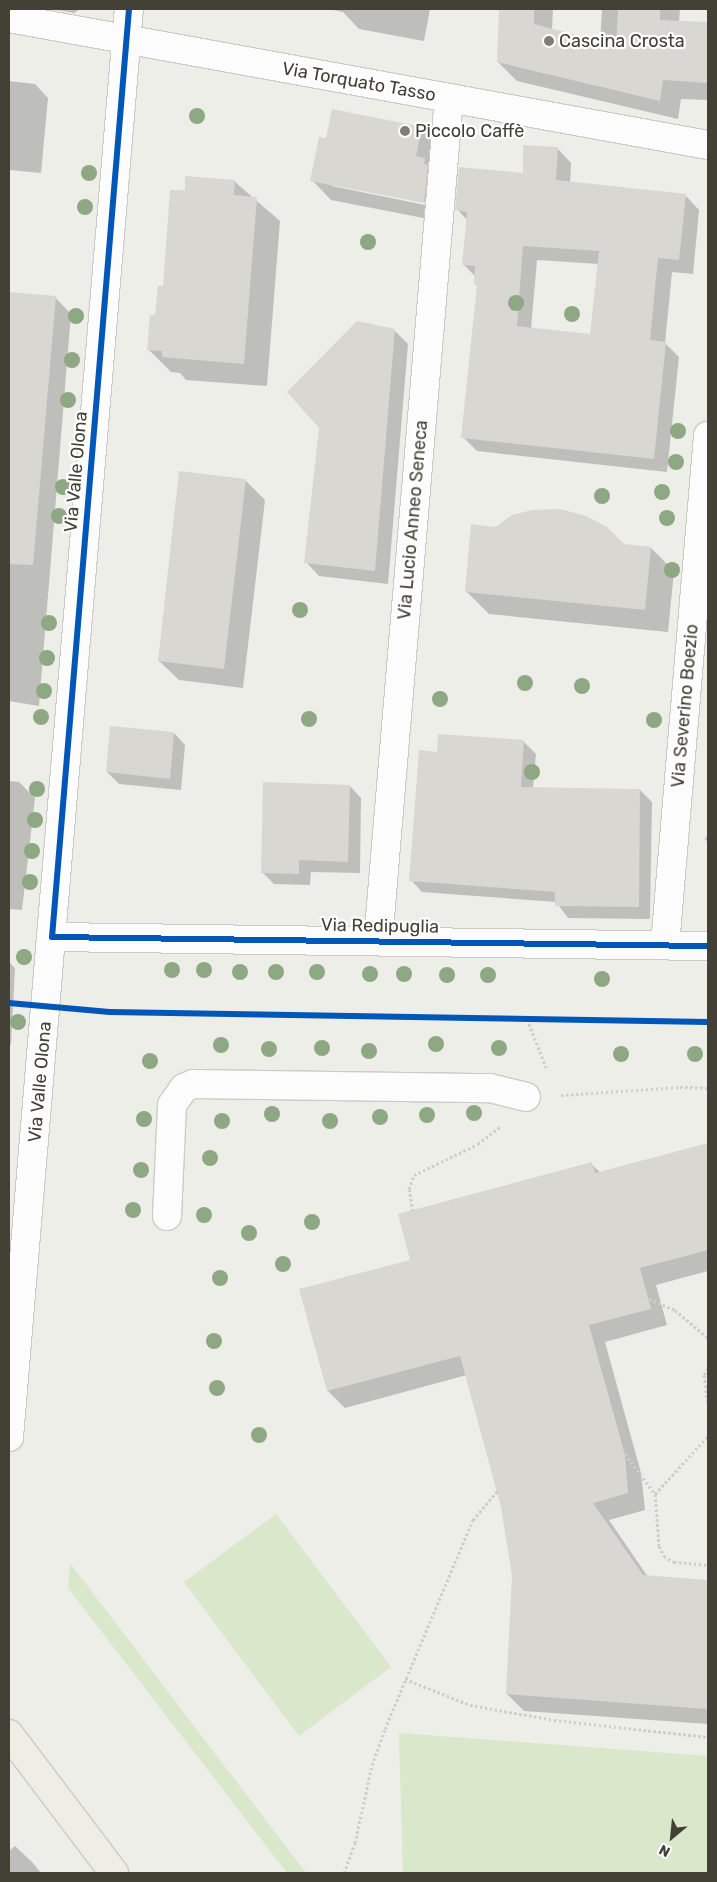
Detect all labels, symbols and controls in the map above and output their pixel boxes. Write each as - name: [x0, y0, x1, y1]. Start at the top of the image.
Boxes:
- place label: Cascina Crosta: [559, 30, 685, 52]
- marker: Cascina Crosta: [543, 35, 555, 47]
- street label: Via Torquato Tasso: [280, 58, 438, 106]
- place label: Piccolo Caffè: [415, 120, 524, 142]
- marker: Piccolo Caffè: [399, 125, 411, 137]
- street label: Via Valle Olona: [60, 410, 92, 534]
- street label: Via Lucio Anneo Seneca: [393, 419, 433, 621]
- street label: Via Severino Boezio: [667, 623, 703, 789]
- street label: Via Redipuglia: [321, 914, 439, 938]
- street label: Via Valle Olona: [24, 1020, 56, 1144]
- north arrow: [647, 1812, 697, 1862]
- text: N: [656, 1841, 673, 1861]

